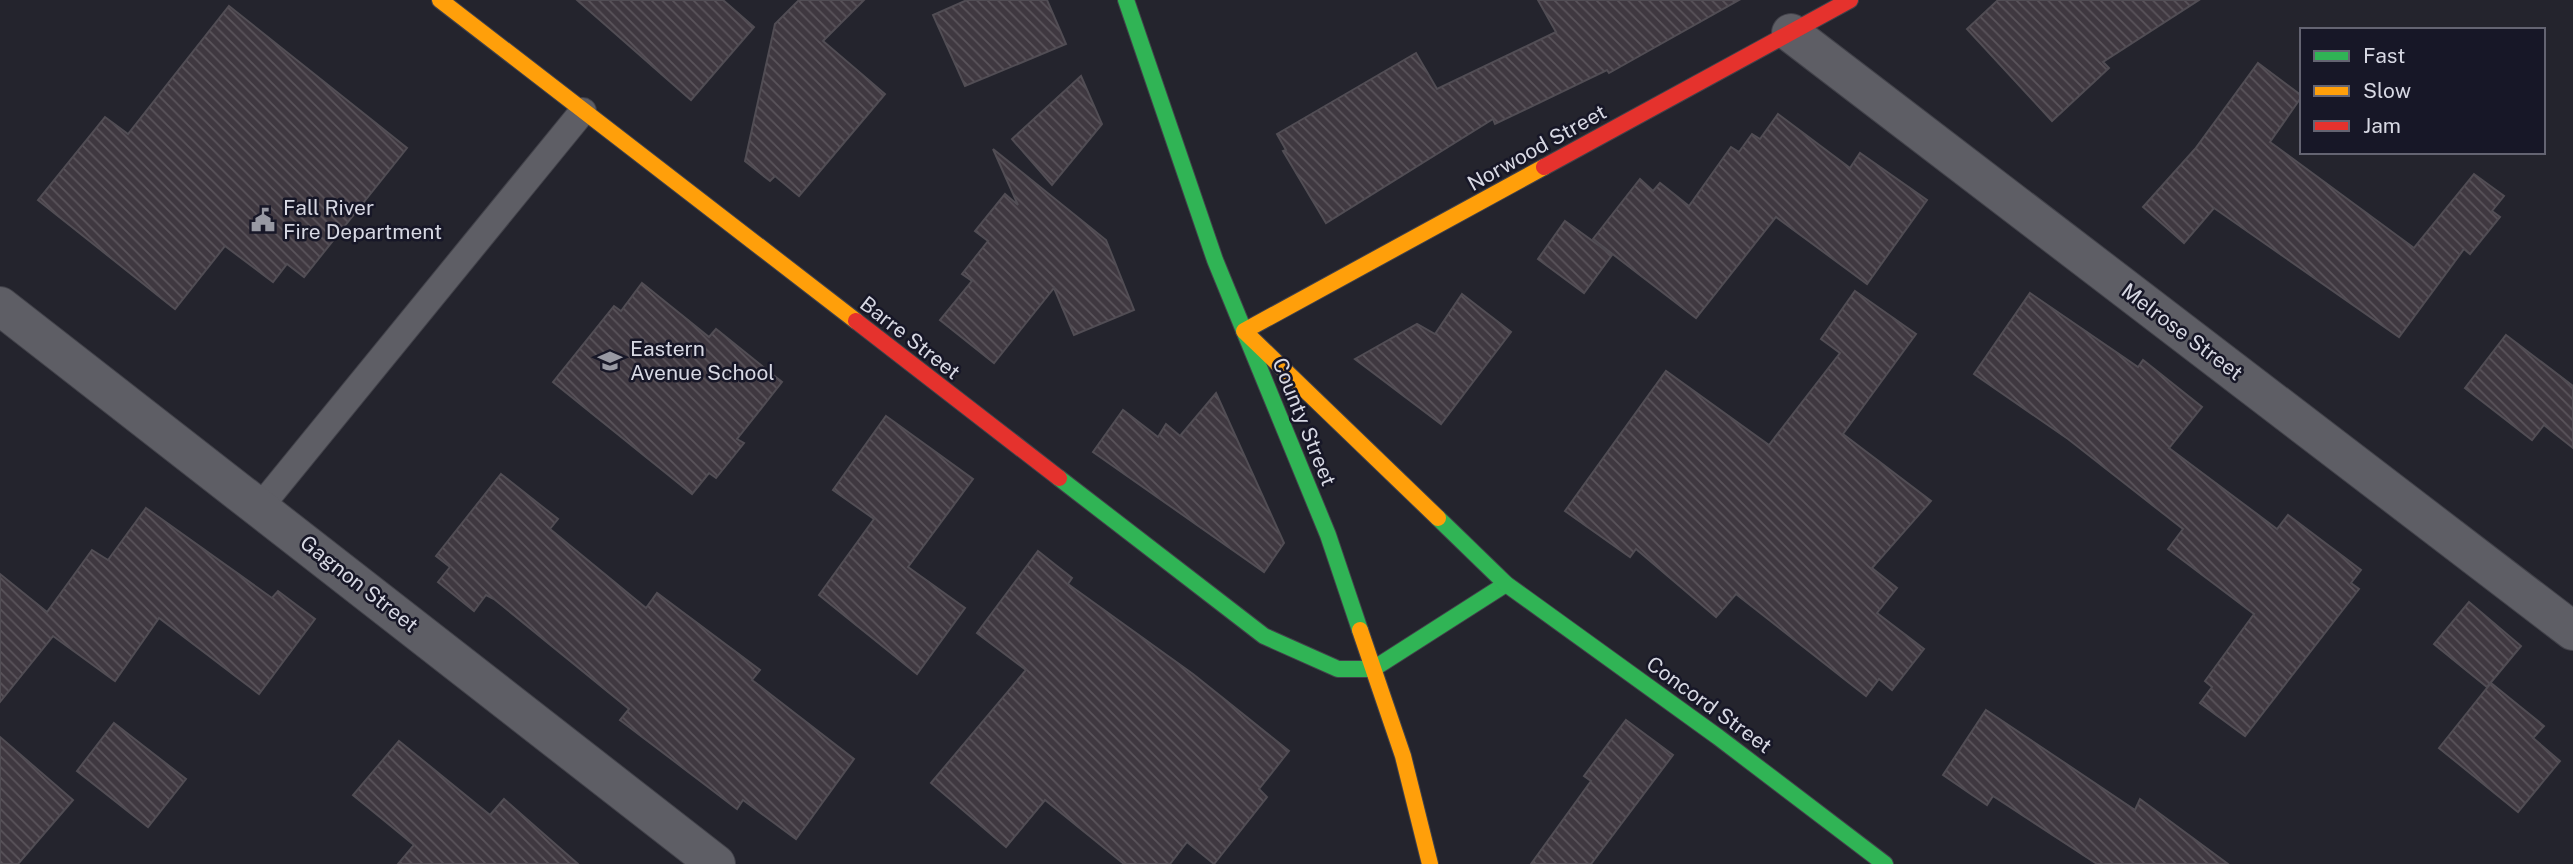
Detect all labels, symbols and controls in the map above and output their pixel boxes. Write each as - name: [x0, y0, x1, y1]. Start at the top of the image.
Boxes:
- legend: [2300, 28, 2545, 154]
- text: Fast: [2363, 43, 2405, 68]
- text: Slow: [2363, 78, 2411, 103]
- street label: Norwood Street: [1463, 99, 1611, 196]
- text: Jam: [2363, 113, 2401, 138]
- place label: Fall River Fire Department: [283, 195, 442, 244]
- public building icon: Fall River Fire Department: [249, 206, 277, 234]
- street label: Melrose Street: [2117, 278, 2248, 385]
- street label: Barre Street: [855, 291, 965, 384]
- place label: Eastern Avenue School: [630, 336, 775, 385]
- school or university icon: Eastern Avenue School: [596, 347, 624, 375]
- street label: County Street: [1267, 354, 1342, 490]
- street label: Gagnon Street: [295, 530, 423, 637]
- street label: Concord Street: [1642, 651, 1777, 758]

